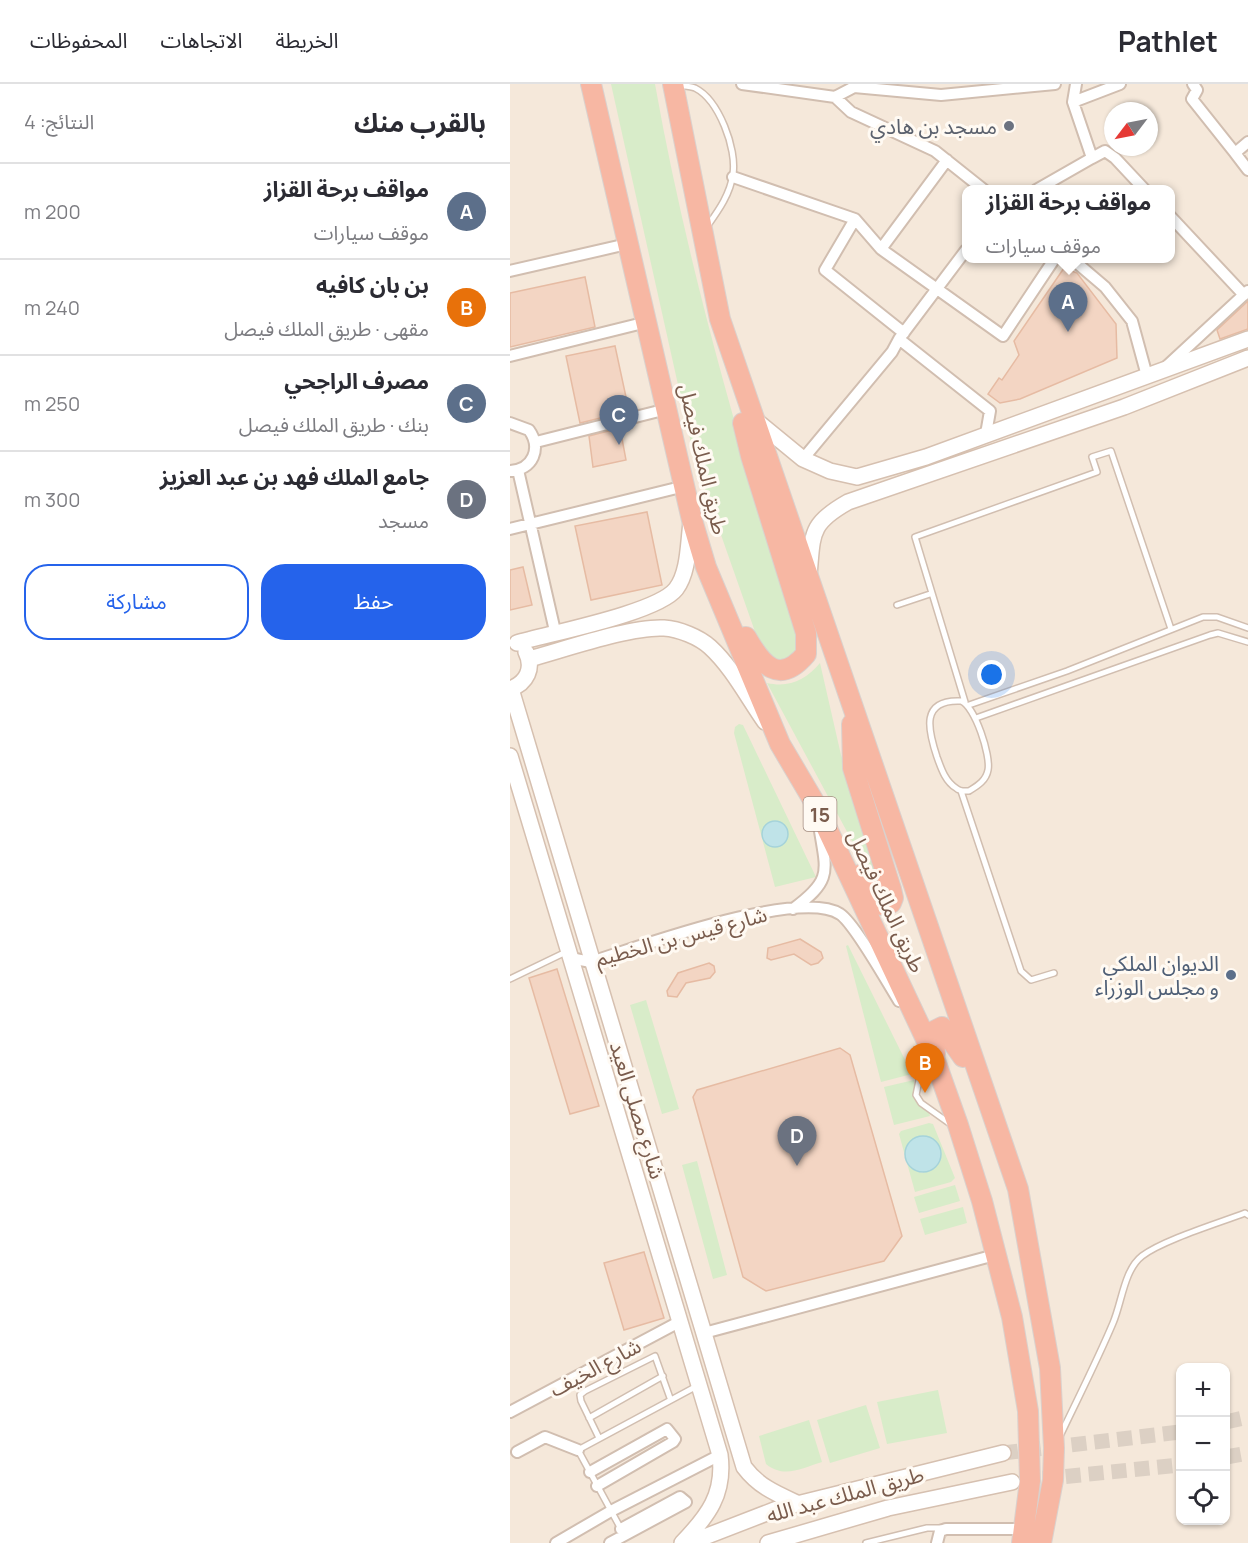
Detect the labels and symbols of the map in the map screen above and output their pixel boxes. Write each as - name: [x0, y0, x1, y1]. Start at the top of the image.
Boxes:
- north arrow: [1104, 102, 1158, 156]
- place label: مسجد بن هادي: [870, 112, 997, 143]
- marker: مسجد بن هادي: [1002, 119, 1016, 133]
- pin: A: [1048, 282, 1088, 332]
- street label: طريق الملك فيصل: [673, 381, 735, 537]
- pin: C: [600, 396, 638, 445]
- your location: [977, 660, 1006, 689]
- road number: 15: [804, 797, 836, 831]
- street label: طريق الملك فيصل: [842, 825, 932, 977]
- street label: شارع قيس بن الخطيم: [592, 900, 771, 974]
- place label: الديوان الملكي و مجلس الوزراء: [1095, 949, 1219, 1001]
- marker: الديوان الملكي و مجلس الوزراء: [1224, 968, 1238, 982]
- street label: شارع مصلى العيد: [602, 1038, 672, 1183]
- pin: B: [906, 1044, 944, 1093]
- pin: D: [778, 1116, 816, 1166]
- street label: شارع الخيف: [544, 1331, 647, 1405]
- street label: طريق الملك عبد الله: [763, 1460, 927, 1528]

